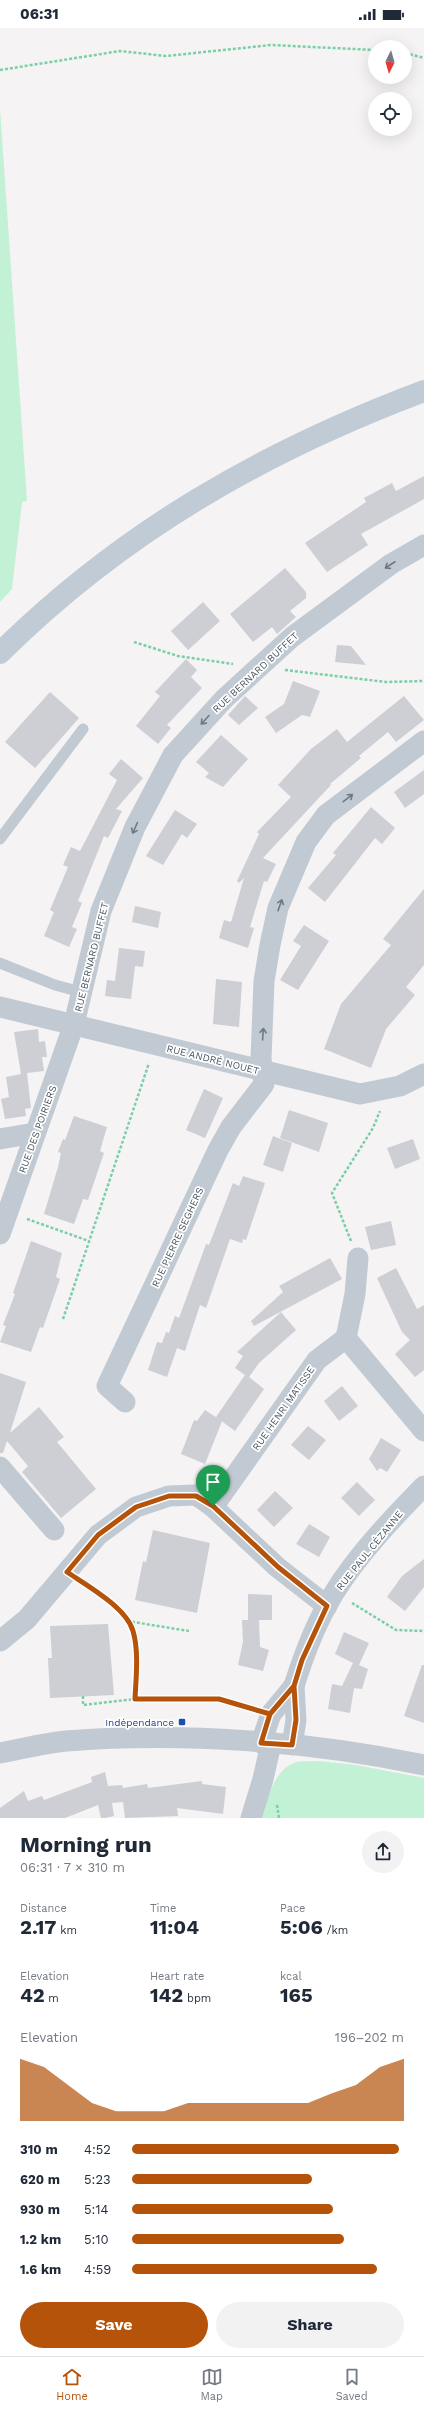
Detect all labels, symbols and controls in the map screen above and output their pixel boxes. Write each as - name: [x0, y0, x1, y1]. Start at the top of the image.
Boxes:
- text: 06:31: [20, 5, 59, 23]
- north arrow: [368, 40, 412, 84]
- map controls: [368, 40, 412, 136]
- button: locate: [368, 92, 412, 136]
- one-way arrow: [385, 561, 396, 569]
- street label: RUE BERNARD BUFFET: [210, 630, 300, 715]
- one-way arrow: [200, 715, 210, 725]
- one-way arrow: [343, 794, 354, 802]
- one-way arrow: [131, 822, 138, 834]
- one-way arrow: [276, 900, 284, 912]
- street label: RUE BERNARD BUFFET: [73, 901, 110, 1013]
- one-way arrow: [259, 1028, 266, 1041]
- street label: RUE ANDRÉ NOUET: [165, 1043, 260, 1076]
- street label: RUE DES POIRIERS: [16, 1084, 58, 1175]
- street label: RUE PIERRE SEGHERS: [149, 1186, 205, 1289]
- street label: RUE HENRI MATISSE: [250, 1364, 317, 1452]
- pin: [196, 1465, 230, 1506]
- icon: arrive: [202, 1471, 224, 1493]
- street label: RUE PAUL CÉZANNE: [334, 1508, 405, 1592]
- place label: Indépendance: [105, 1717, 174, 1728]
- marker: Indépendance: [177, 1717, 187, 1727]
- button: share: [362, 1831, 404, 1873]
- text: Morning run: [20, 1832, 152, 1857]
- text: 06:31 · 7 × 310 m: [20, 1860, 125, 1875]
- text: Distance: [20, 1902, 67, 1915]
- text: Time: [150, 1902, 176, 1915]
- text: Pace: [280, 1902, 305, 1915]
- text: 2.17: [20, 1915, 56, 1939]
- text: 11:04: [150, 1915, 199, 1939]
- text: 5:06: [280, 1915, 323, 1939]
- text: km: [56, 1924, 77, 1937]
- text: /km: [323, 1924, 348, 1937]
- text: Elevation: [20, 1970, 69, 1983]
- text: Heart rate: [150, 1970, 204, 1983]
- text: kcal: [280, 1970, 302, 1983]
- text: 42: [20, 1983, 45, 2007]
- text: 142: [150, 1983, 183, 2007]
- text: 165: [280, 1983, 313, 2007]
- text: m: [45, 1992, 59, 2005]
- text: bpm: [183, 1992, 211, 2005]
- text: Elevation: [20, 2030, 78, 2045]
- text: 196–202 m: [335, 2030, 404, 2045]
- text: 310 m: [20, 2142, 58, 2157]
- text: 4:52: [84, 2142, 111, 2157]
- text: 620 m: [20, 2172, 60, 2187]
- text: 5:23: [84, 2172, 111, 2187]
- text: 930 m: [20, 2202, 60, 2217]
- text: 5:14: [84, 2202, 108, 2217]
- text: 1.2 km: [20, 2232, 61, 2247]
- text: 5:10: [84, 2232, 109, 2247]
- text: 1.6 km: [20, 2262, 61, 2277]
- text: 4:59: [84, 2262, 111, 2277]
- button: Save: [20, 2302, 208, 2348]
- button: Share: [216, 2302, 404, 2348]
- tab: Home: [56, 2366, 88, 2403]
- tab: Map: [201, 2366, 223, 2403]
- tab: Saved: [336, 2366, 368, 2403]

